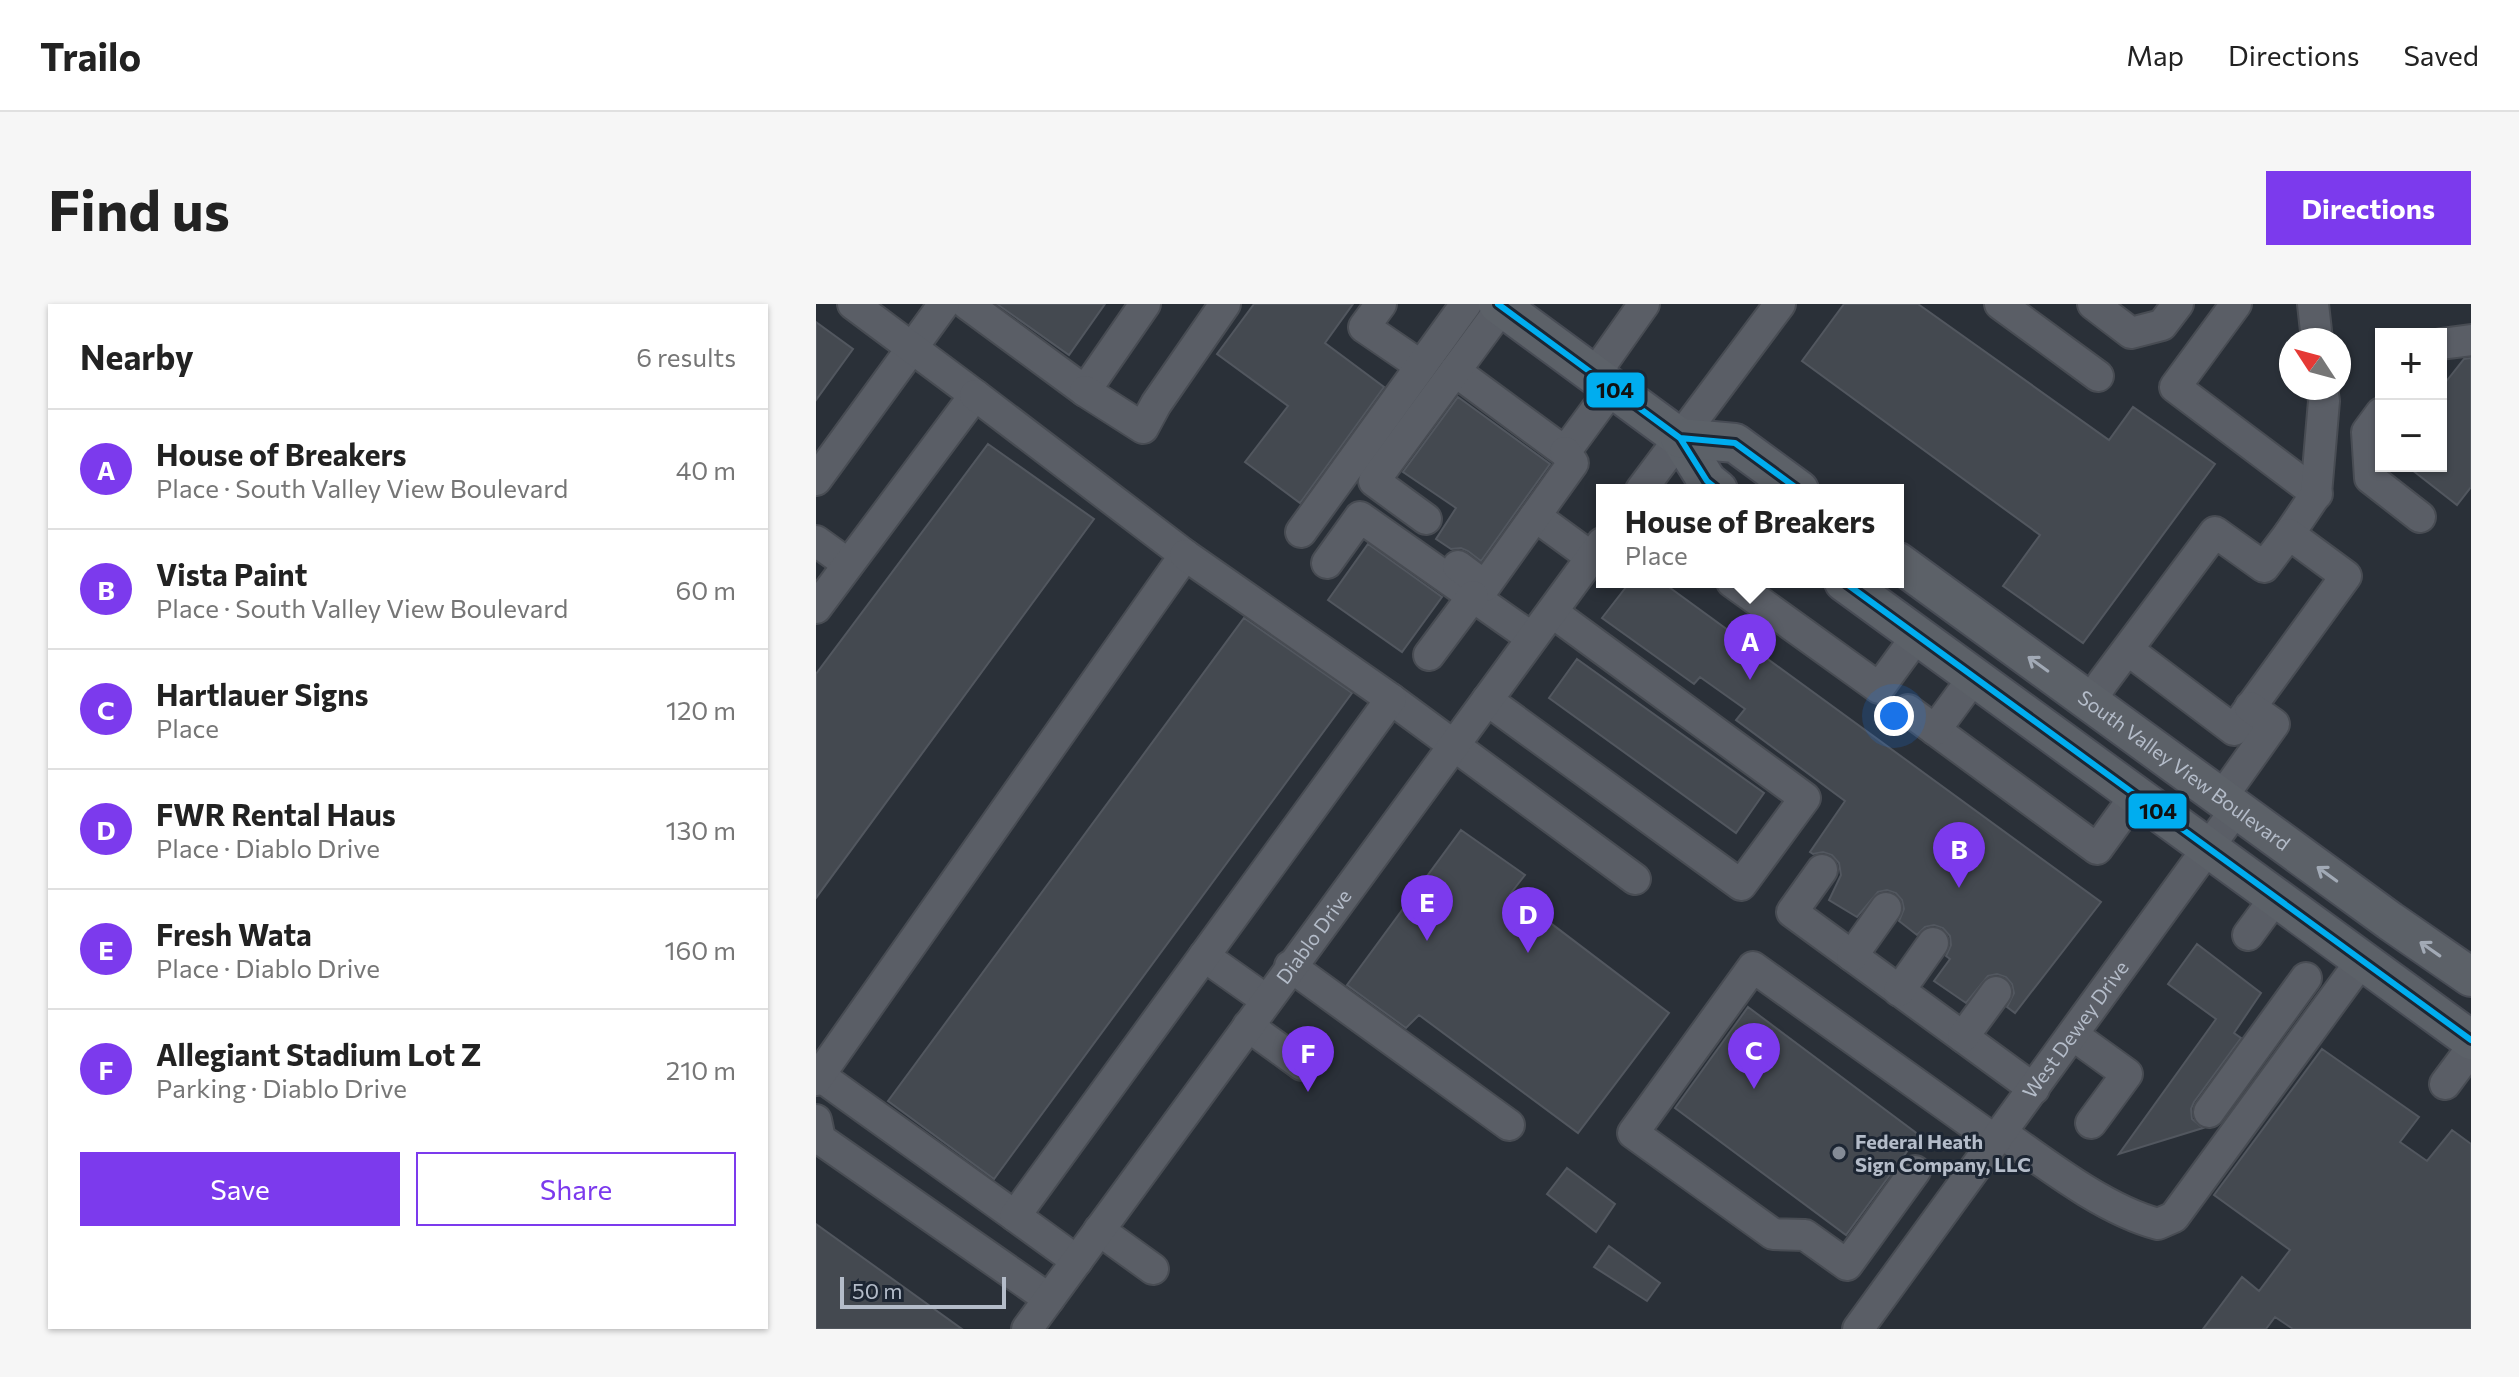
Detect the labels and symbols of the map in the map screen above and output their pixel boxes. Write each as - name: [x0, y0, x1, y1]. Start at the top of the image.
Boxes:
- north arrow: [2279, 328, 2351, 400]
- line badge: 104: [1585, 371, 1646, 409]
- text: 104: [1596, 376, 1634, 403]
- pin: A: [1724, 614, 1776, 680]
- one-way arrow: [2028, 656, 2049, 673]
- street label: South Valley View Boulevard: [2074, 685, 2295, 855]
- your location: [1874, 696, 1914, 736]
- line badge: 104: [2127, 792, 2188, 830]
- text: 104: [2139, 797, 2177, 824]
- pin: B: [1933, 822, 1985, 888]
- one-way arrow: [2317, 866, 2338, 883]
- pin: E: [1401, 875, 1453, 941]
- street label: Diablo Drive: [1271, 884, 1356, 988]
- pin: D: [1502, 887, 1554, 953]
- one-way arrow: [2420, 941, 2442, 957]
- street label: West Dewey Drive: [2017, 956, 2133, 1103]
- pin: C: [1728, 1023, 1780, 1089]
- pin: F: [1282, 1026, 1334, 1092]
- place label: Federal Heath Sign Company, LLC: [1855, 1129, 2031, 1176]
- marker: Federal Heath Sign Company, LLC: [1830, 1144, 1848, 1162]
- scale bar: [840, 1273, 1006, 1309]

